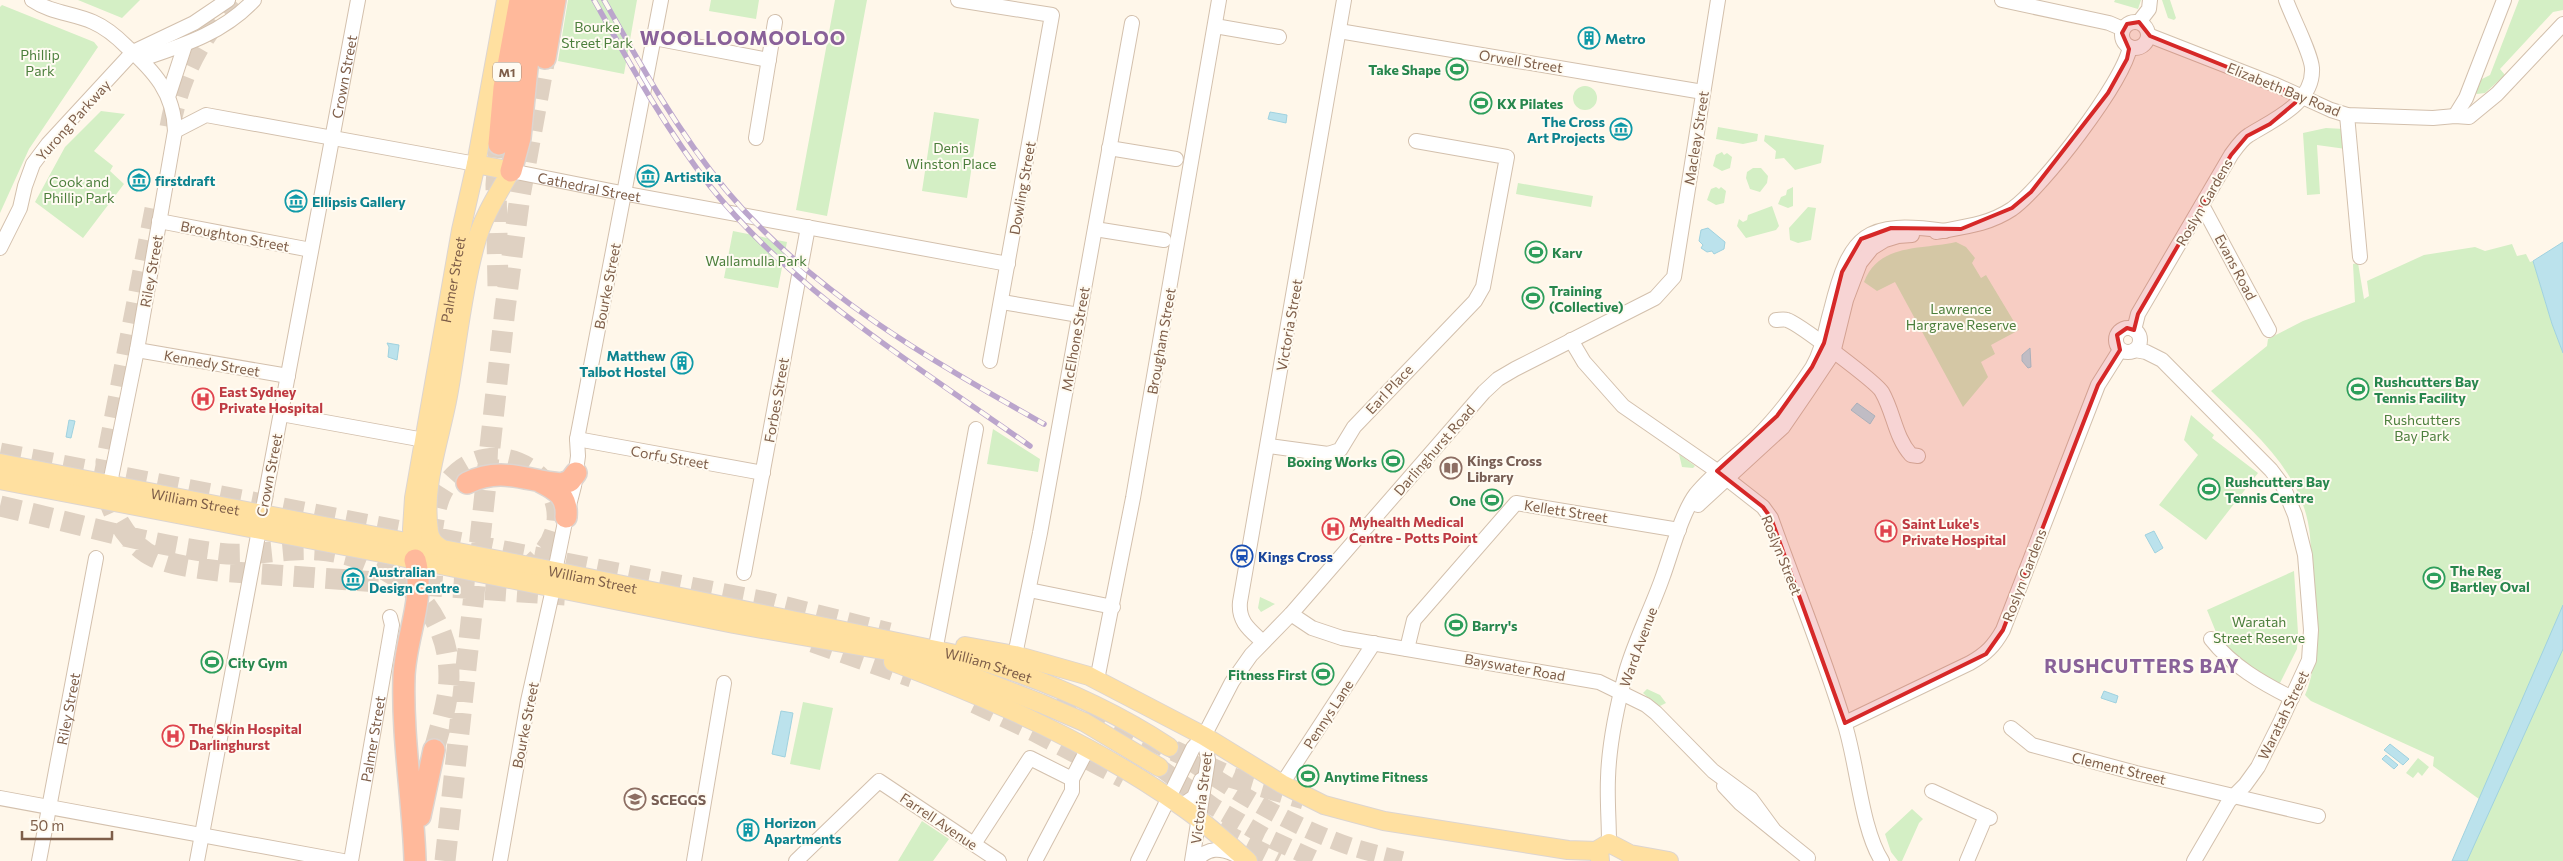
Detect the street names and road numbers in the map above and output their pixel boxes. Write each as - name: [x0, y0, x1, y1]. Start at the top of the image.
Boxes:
- street label: Crown Street: [328, 33, 360, 120]
- street label: Orwell Street: [1478, 46, 1564, 76]
- street label: Elizabeth Bay Road: [2225, 59, 2343, 119]
- road number: M1: [493, 62, 521, 82]
- street label: Yurong Parkway: [32, 76, 114, 164]
- street label: Macleay Street: [1680, 89, 1712, 186]
- street label: Dowling Street: [1005, 140, 1039, 236]
- street label: Roslyn Gardens: [2172, 155, 2236, 249]
- street label: Cathedral Street: [536, 168, 643, 205]
- street label: Broughton Street: [179, 217, 291, 255]
- street label: Evans Road: [2212, 231, 2260, 303]
- street label: Riley Street: [136, 233, 166, 309]
- street label: Palmer Street: [436, 235, 468, 324]
- street label: Bourke Street: [590, 241, 624, 331]
- street label: Victoria Street: [1273, 278, 1305, 372]
- street label: McElhone Street: [1057, 285, 1093, 393]
- street label: Brougham Street: [1143, 286, 1179, 396]
- street label: Kennedy Street: [163, 346, 262, 380]
- street label: Forbes Street: [760, 356, 792, 444]
- street label: Earl Place: [1362, 361, 1416, 417]
- street label: Darlinghurst Road: [1390, 401, 1478, 499]
- street label: Crown Street: [253, 432, 285, 518]
- street label: Corfu Street: [630, 442, 711, 472]
- street label: William Street: [149, 484, 242, 518]
- street label: Kellett Street: [1523, 496, 1609, 526]
- street label: Roslyn Street: [1758, 513, 1806, 598]
- street label: Roslyn Gardens: [1999, 526, 2049, 624]
- street label: William Street: [547, 561, 639, 596]
- street label: Ward Avenue: [1616, 605, 1660, 689]
- street label: William Street: [943, 644, 1035, 686]
- street label: Bayswater Road: [1463, 650, 1567, 684]
- street label: Waratah Street: [2254, 667, 2312, 762]
- street label: Riley Street: [53, 671, 83, 746]
- street label: Pennys Lane: [1299, 676, 1357, 752]
- street label: Bourke Street: [508, 680, 542, 770]
- street label: Palmer Street: [356, 694, 388, 783]
- street label: Clement Street: [2070, 748, 2168, 788]
- street label: Victoria Street: [1187, 751, 1215, 845]
- street label: Farrell Avenue: [897, 789, 981, 853]

